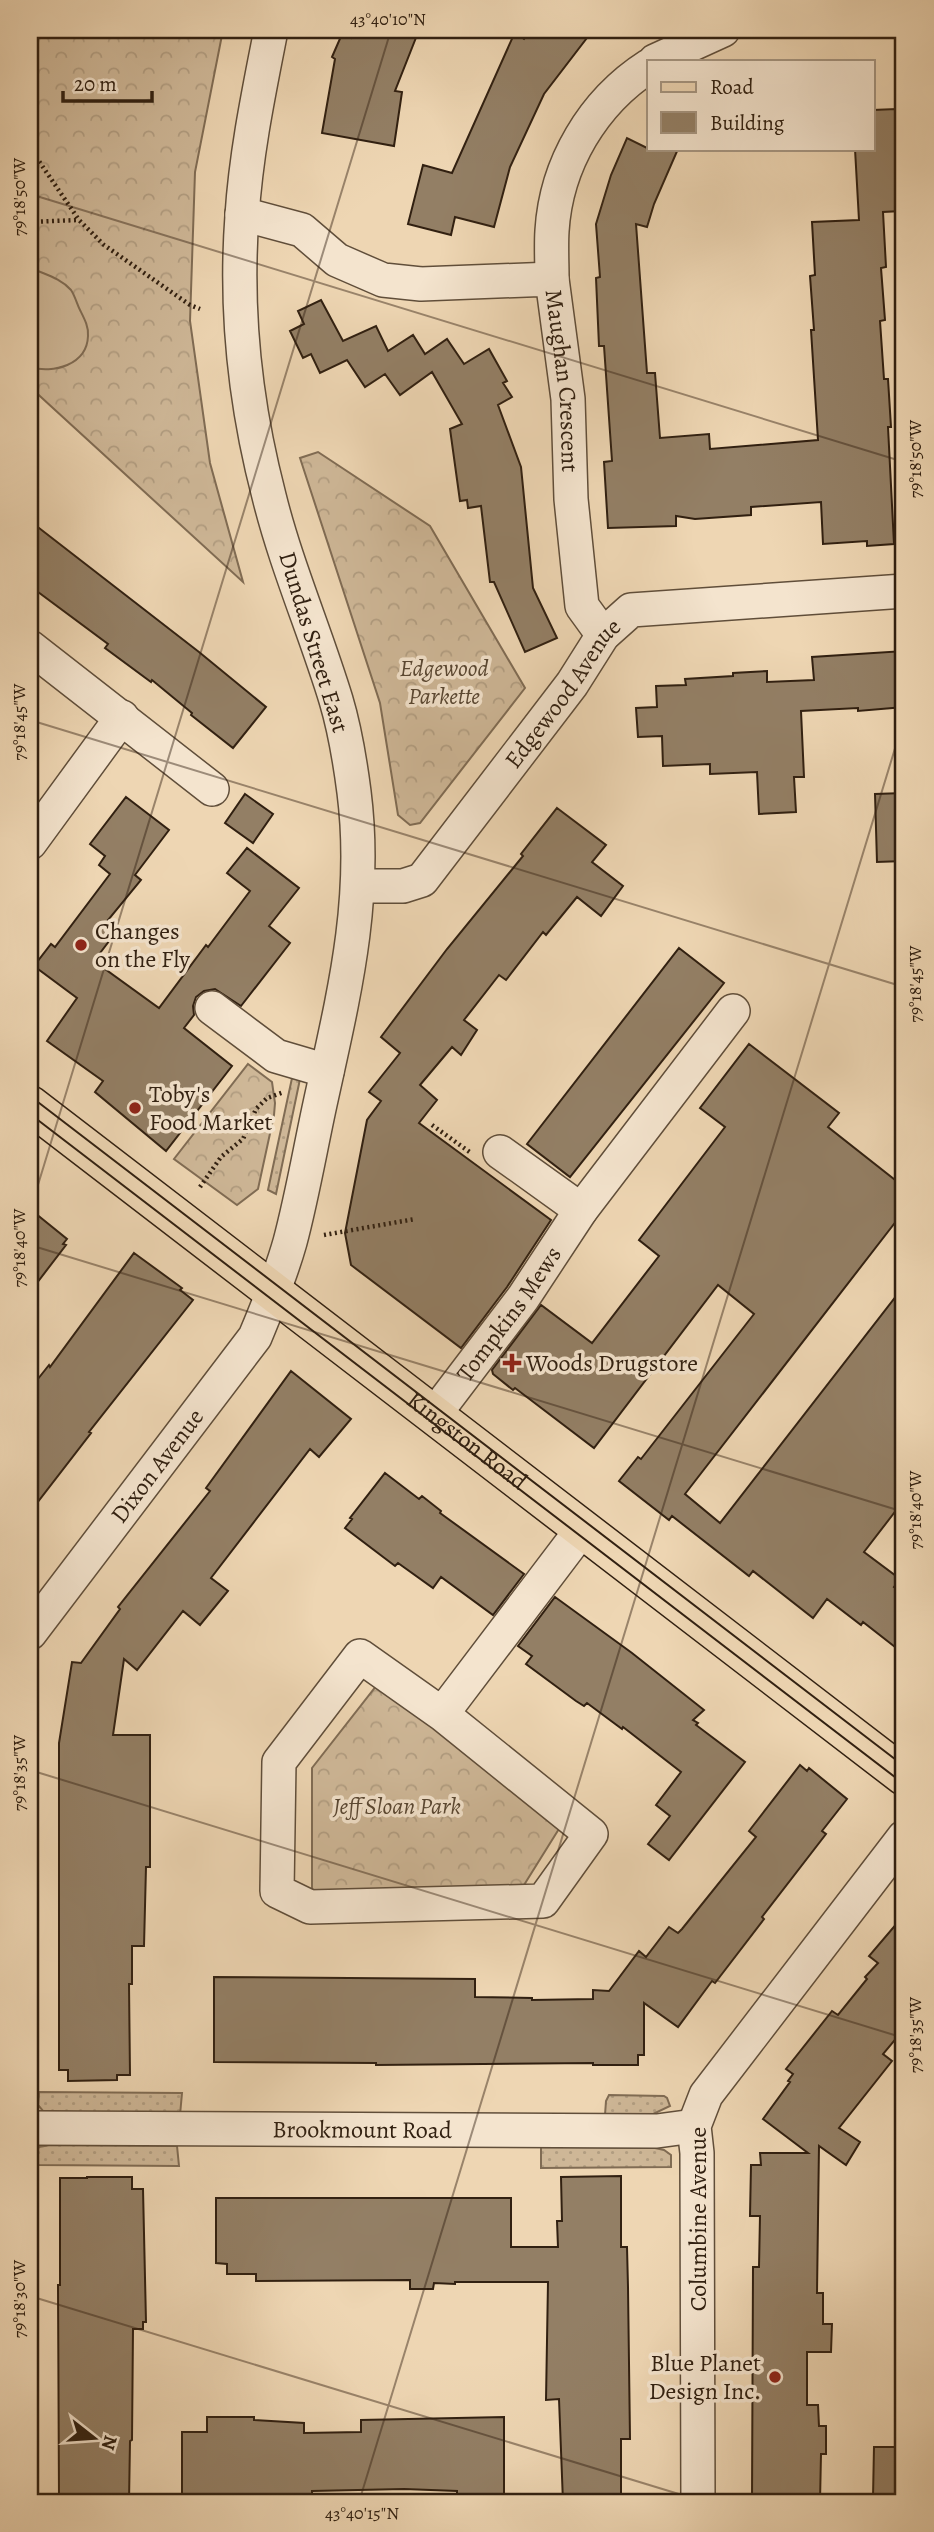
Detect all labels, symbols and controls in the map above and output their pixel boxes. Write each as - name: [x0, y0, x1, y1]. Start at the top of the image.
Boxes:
- text: 43°40'10"N: [350, 7, 426, 31]
- scale bar: [63, 60, 152, 104]
- legend: [647, 60, 874, 150]
- text: 20 m: [74, 70, 117, 98]
- text: Road: [710, 73, 754, 101]
- text: Building: [710, 109, 785, 137]
- text: 79°18'50"W: [7, 157, 31, 236]
- street label: Maughan Crescent: [538, 287, 586, 473]
- text: 79°18'50"W: [903, 419, 927, 498]
- street label: Dundas Street East: [271, 548, 357, 736]
- street label: Edgewood Avenue: [497, 611, 628, 775]
- park label: Edgewood Parkette: [399, 652, 489, 712]
- text: 79°18'45"W: [7, 683, 31, 761]
- place label: Changes on the Fly: [95, 915, 190, 975]
- marker: Changes on the Fly: [73, 937, 89, 953]
- text: 79°18'45"W: [903, 945, 927, 1023]
- place label: Toby's Food Market: [149, 1078, 272, 1138]
- marker: Toby's Food Market: [127, 1100, 143, 1116]
- text: 79°18'40"W: [7, 1208, 31, 1288]
- street label: Tompkins Mews: [449, 1240, 569, 1388]
- place label: Woods Drugstore: [525, 1347, 698, 1379]
- marker: Woods Drugstore: [504, 1355, 520, 1371]
- street label: Kingston Road: [400, 1384, 534, 1497]
- street label: Dixon Avenue: [103, 1402, 211, 1530]
- text: 79°18'40"W: [903, 1470, 927, 1550]
- text: 79°18'35"W: [7, 1734, 31, 1811]
- park label: Jeff Sloan Park: [332, 1790, 461, 1822]
- text: 79°18'35"W: [903, 1996, 927, 2073]
- street label: Brookmount Road: [272, 2113, 452, 2146]
- street label: Columbine Avenue: [682, 2127, 714, 2311]
- text: 79°18'30"W: [7, 2260, 31, 2338]
- place label: Blue Planet Design Inc.: [649, 2347, 761, 2407]
- marker: Blue Planet Design Inc.: [767, 2369, 783, 2385]
- north arrow: [60, 2402, 130, 2472]
- text: N: [95, 2432, 124, 2453]
- text: 43°40'15"N: [325, 2501, 399, 2525]

